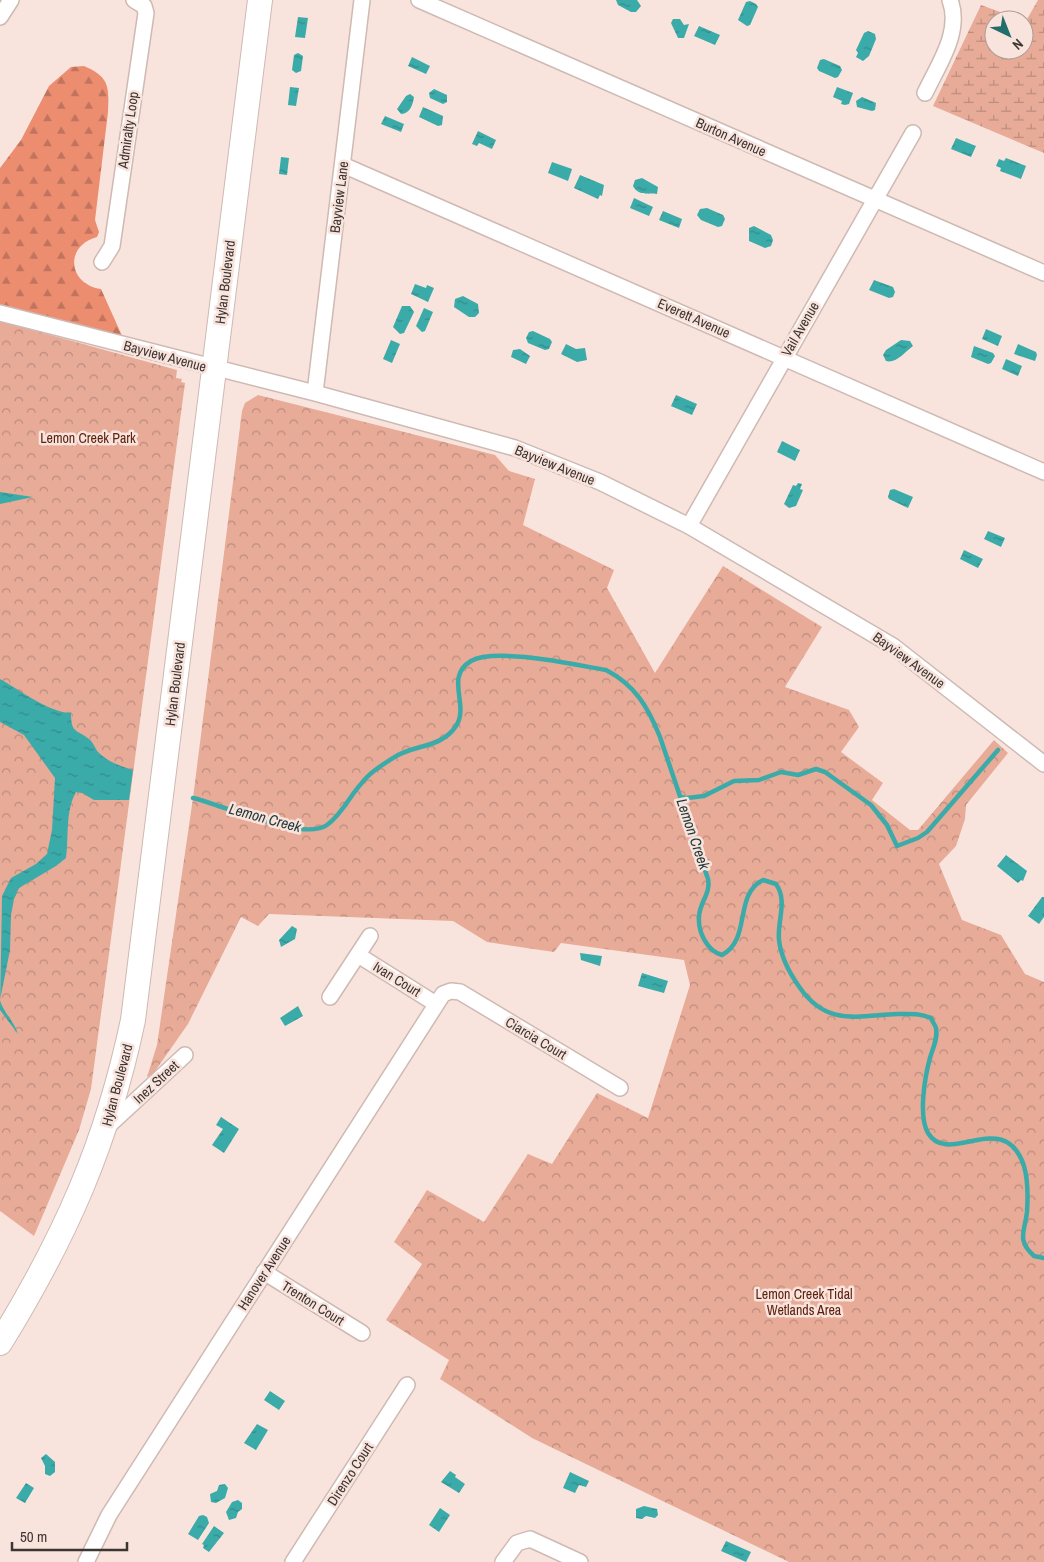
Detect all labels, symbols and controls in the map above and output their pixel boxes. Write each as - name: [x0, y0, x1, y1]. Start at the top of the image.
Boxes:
- north arrow: [984, 10, 1034, 60]
- text: N: [1009, 35, 1027, 54]
- street label: Admiralty Loop: [114, 91, 142, 170]
- street label: Burton Avenue: [693, 114, 769, 160]
- street label: Bayview Lane: [326, 160, 352, 234]
- street label: Hylan Boulevard: [211, 239, 239, 325]
- street label: Everett Avenue: [655, 294, 733, 342]
- street label: Vail Avenue: [777, 298, 823, 360]
- street label: Bayview Avenue: [122, 336, 208, 376]
- park label: Lemon Creek Park: [40, 429, 136, 447]
- street label: Bayview Avenue: [512, 441, 598, 489]
- street label: Bayview Avenue: [869, 628, 949, 692]
- street label: Hylan Boulevard: [161, 641, 189, 727]
- water label: Lemon Creek: [672, 796, 716, 873]
- water label: Lemon Creek: [227, 798, 304, 837]
- street label: Ivan Court: [370, 957, 424, 1001]
- street label: Ciarcia Court: [502, 1013, 570, 1063]
- street label: Hylan Boulevard: [97, 1042, 137, 1128]
- street label: Inez Street: [130, 1056, 182, 1108]
- street label: Hanover Avenue: [233, 1233, 295, 1313]
- street label: Trenton Court: [278, 1277, 348, 1329]
- park label: Lemon Creek Tidal Wetlands Area: [755, 1285, 853, 1319]
- street label: Direnzo Court: [323, 1439, 377, 1509]
- scale bar: [12, 1520, 128, 1552]
- text: 50 m: [20, 1526, 47, 1547]

